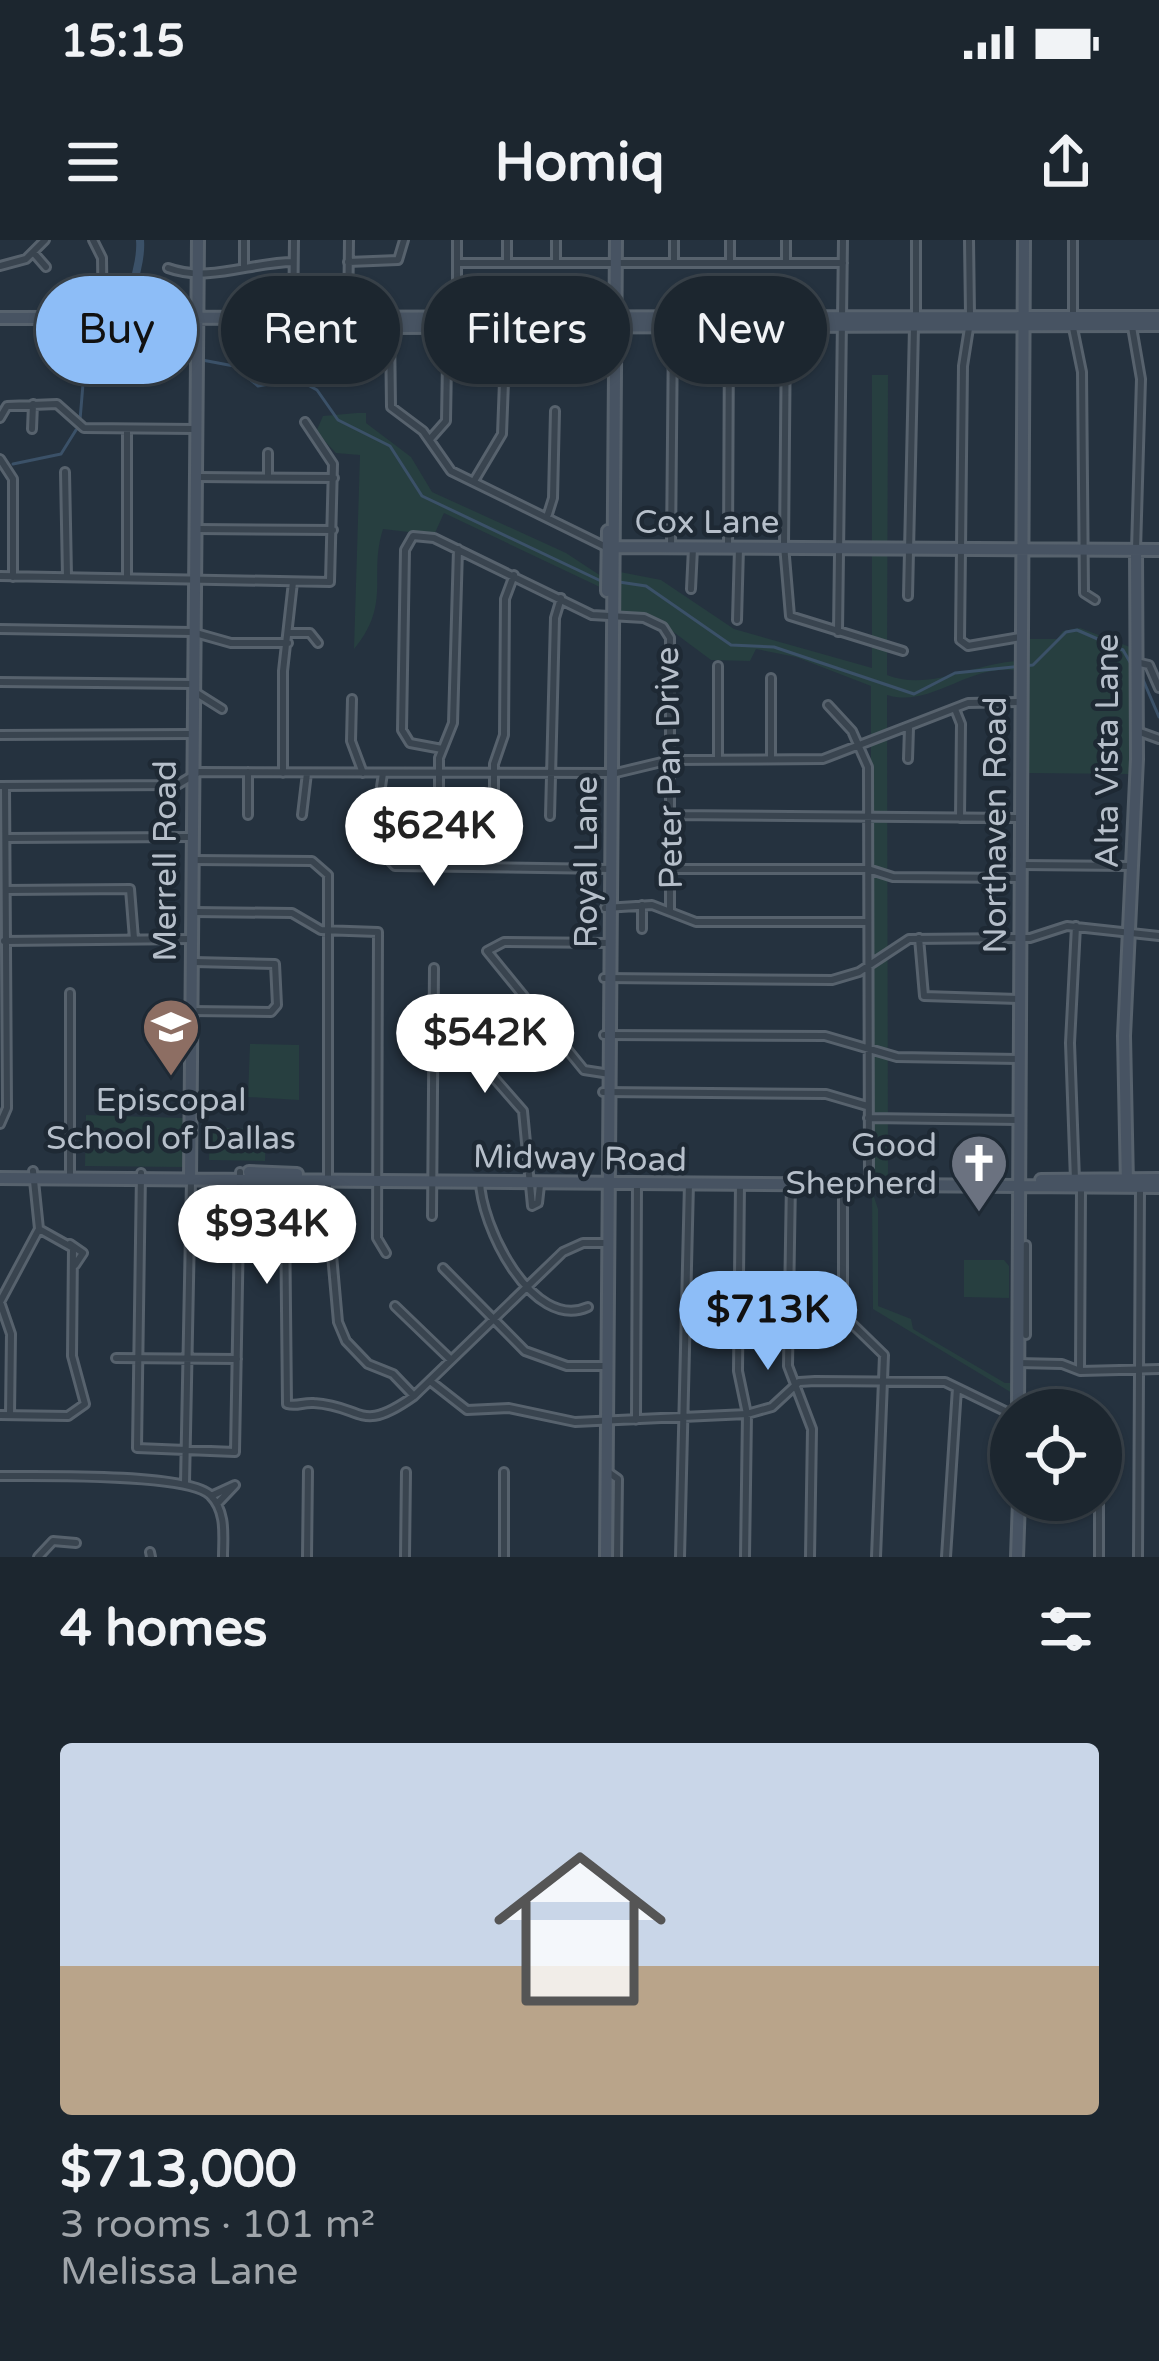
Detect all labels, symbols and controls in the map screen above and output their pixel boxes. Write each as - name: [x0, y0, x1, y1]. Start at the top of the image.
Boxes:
- text: 15:15: [60, 15, 185, 69]
- icon: menu: [60, 129, 126, 195]
- icon: share: [1033, 129, 1099, 195]
- text: Homiq: [495, 130, 664, 195]
- chip: Buy: [36, 276, 197, 384]
- chip: Rent: [221, 276, 400, 384]
- chip: Filters: [424, 276, 630, 384]
- chip: New: [654, 276, 827, 384]
- street label: Cox Lane: [635, 503, 779, 542]
- street label: Alta Vista Lane: [1088, 634, 1127, 868]
- street label: Peter Pan Drive: [648, 646, 691, 890]
- street label: Northaven Road: [976, 696, 1015, 954]
- street label: Merrell Road: [146, 760, 185, 962]
- street label: Royal Lane: [567, 776, 606, 948]
- pin: $624K: [350, 787, 518, 889]
- text: $624K: [372, 802, 496, 849]
- pin: $542K: [401, 994, 569, 1096]
- school or university icon: Episcopal School of Dallas: [140, 996, 202, 1078]
- text: $542K: [423, 1009, 547, 1056]
- place label: Episcopal School of Dallas: [46, 1081, 296, 1158]
- place label: Good Shepherd: [786, 1126, 937, 1203]
- church icon: Good Shepherd: [948, 1132, 1010, 1214]
- street label: Midway Road: [473, 1137, 687, 1180]
- pin: $934K: [183, 1185, 351, 1287]
- text: $934K: [205, 1200, 329, 1247]
- pin: $713K: [684, 1271, 852, 1373]
- text: $713K: [706, 1286, 830, 1333]
- map controls: [990, 1389, 1122, 1521]
- button: locate: [990, 1389, 1122, 1521]
- icon: filters: [1033, 1596, 1099, 1662]
- text: 4 homes: [60, 1598, 268, 1660]
- icon: home: [472, 1821, 688, 2037]
- text: $713,000: [60, 2139, 297, 2201]
- text: 3 rooms · 101 m²: [60, 2201, 375, 2248]
- text: Melissa Lane: [60, 2248, 298, 2295]

